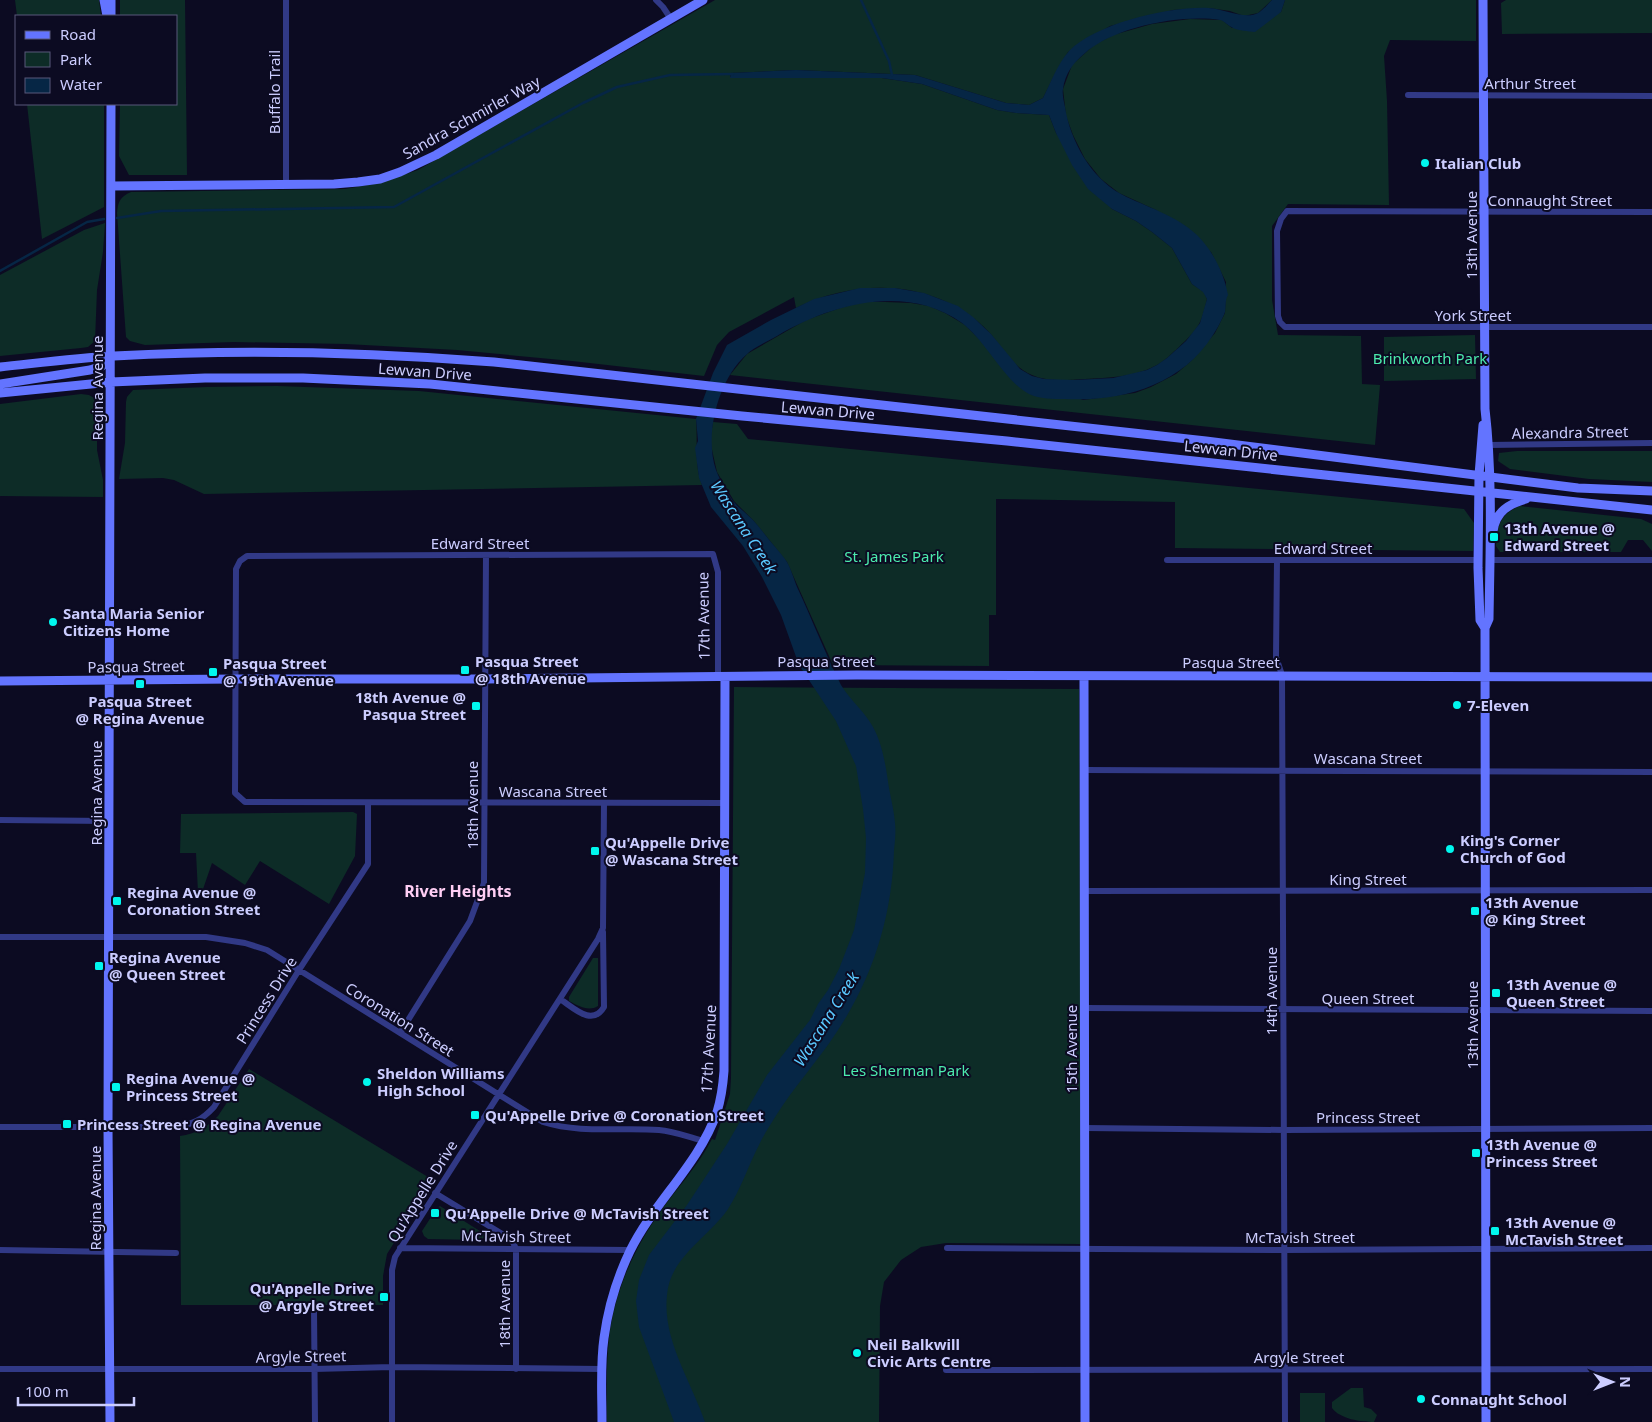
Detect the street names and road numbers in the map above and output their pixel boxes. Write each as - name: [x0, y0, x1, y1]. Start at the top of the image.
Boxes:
- street label: Buffalo Trail: [264, 50, 284, 134]
- street label: Sandra Schmirler Way: [399, 71, 544, 163]
- street label: Arthur Street: [1484, 73, 1576, 93]
- street label: Connaught Street: [1488, 190, 1613, 210]
- street label: 13th Avenue: [1461, 191, 1481, 279]
- street label: York Street: [1435, 305, 1512, 325]
- street label: Regina Avenue: [87, 335, 107, 441]
- street label: Lewvan Drive: [377, 358, 473, 384]
- street label: Lewvan Drive: [780, 396, 876, 424]
- street label: Alexandra Street: [1512, 421, 1629, 443]
- street label: Lewvan Drive: [1183, 435, 1279, 465]
- street label: Edward Street: [431, 533, 530, 553]
- street label: Edward Street: [1274, 538, 1373, 558]
- street label: 17th Avenue: [692, 572, 714, 660]
- street label: Pasqua Street: [777, 651, 875, 671]
- street label: Pasqua Street: [1182, 652, 1280, 672]
- street label: Pasqua Street: [87, 655, 185, 677]
- street label: Regina Avenue: [86, 740, 106, 846]
- street label: Wascana Street: [1314, 748, 1423, 768]
- street label: 18th Avenue: [462, 761, 482, 849]
- street label: Wascana Street: [499, 781, 608, 801]
- street label: King Street: [1329, 869, 1407, 889]
- street label: 14th Avenue: [1261, 947, 1281, 1035]
- street label: Princess Drive: [231, 953, 301, 1047]
- street label: Coronation Street: [342, 977, 459, 1061]
- street label: 13th Avenue: [1462, 981, 1482, 1069]
- street label: Queen Street: [1322, 988, 1415, 1008]
- street label: 17th Avenue: [696, 1004, 720, 1094]
- street label: 15th Avenue: [1061, 1005, 1081, 1093]
- street label: Princess Street: [1316, 1107, 1421, 1127]
- street label: Qu'Appelle Drive: [383, 1136, 461, 1246]
- street label: Regina Avenue: [85, 1145, 105, 1251]
- street label: McTavish Street: [461, 1225, 572, 1247]
- street label: McTavish Street: [1245, 1227, 1356, 1247]
- street label: 18th Avenue: [494, 1260, 514, 1348]
- street label: Argyle Street: [256, 1345, 347, 1367]
- street label: Argyle Street: [1254, 1347, 1345, 1367]

